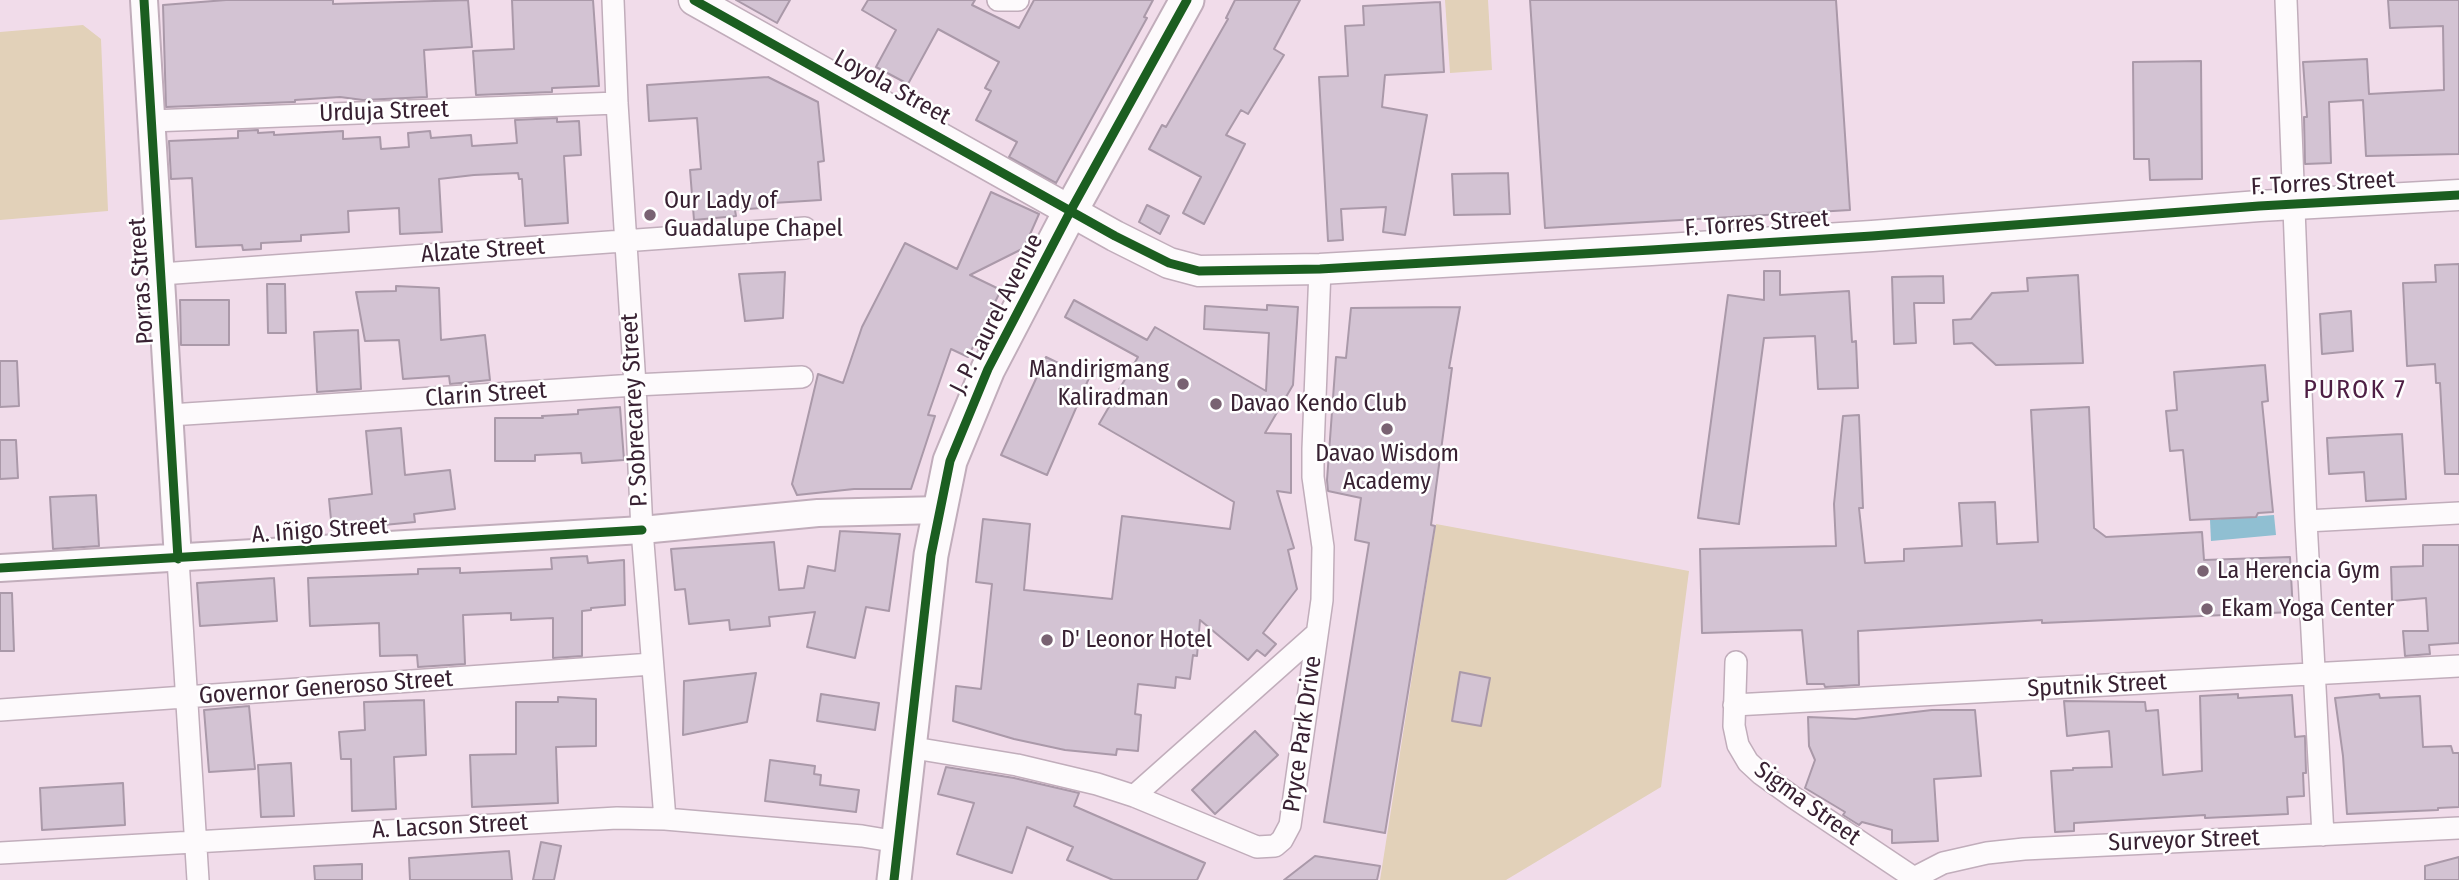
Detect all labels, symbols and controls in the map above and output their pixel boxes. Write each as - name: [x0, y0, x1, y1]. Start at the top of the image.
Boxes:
- street label: Loyola Street: [829, 44, 955, 132]
- street label: Urduja Street: [319, 95, 449, 129]
- street label: F. Torres Street: [2250, 166, 2396, 202]
- place label: Our Lady of Guadalupe Chapel: [664, 187, 843, 243]
- street label: F. Torres Street: [1684, 205, 1830, 243]
- marker: Our Lady of Guadalupe Chapel: [642, 207, 658, 223]
- street label: Porras Street: [123, 217, 161, 345]
- street label: J. P. Laurel Avenue: [944, 229, 1050, 399]
- street label: Alzate Street: [420, 232, 546, 270]
- street label: P. Sobrecarey Street: [616, 312, 654, 508]
- place label: Mandirigmang Kaliradman: [1029, 356, 1169, 412]
- district label: PUROK 7: [2304, 375, 2406, 407]
- street label: Clarin Street: [424, 376, 548, 414]
- marker: Mandirigmang Kaliradman: [1175, 376, 1191, 392]
- place label: Davao Kendo Club: [1230, 390, 1407, 418]
- marker: Davao Kendo Club: [1208, 396, 1224, 412]
- marker: Davao Wisdom Academy: [1379, 421, 1395, 437]
- place label: Davao Wisdom Academy: [1315, 440, 1459, 496]
- street label: A. Iñigo Street: [251, 512, 389, 550]
- place label: La Herencia Gym: [2217, 557, 2380, 585]
- marker: La Herencia Gym: [2195, 563, 2211, 579]
- place label: Ekam Yoga Center: [2221, 595, 2394, 623]
- marker: Ekam Yoga Center: [2199, 601, 2215, 617]
- place label: D' Leonor Hotel: [1061, 626, 1212, 654]
- marker: D' Leonor Hotel: [1039, 632, 1055, 648]
- street label: Pryce Park Drive: [1278, 654, 1328, 814]
- street label: Governor Generoso Street: [198, 665, 454, 711]
- street label: Sputnik Street: [2027, 668, 2167, 704]
- street label: Sigma Street: [1748, 756, 1866, 852]
- street label: A. Lacson Street: [371, 809, 529, 845]
- street label: Surveyor Street: [2108, 824, 2260, 858]

